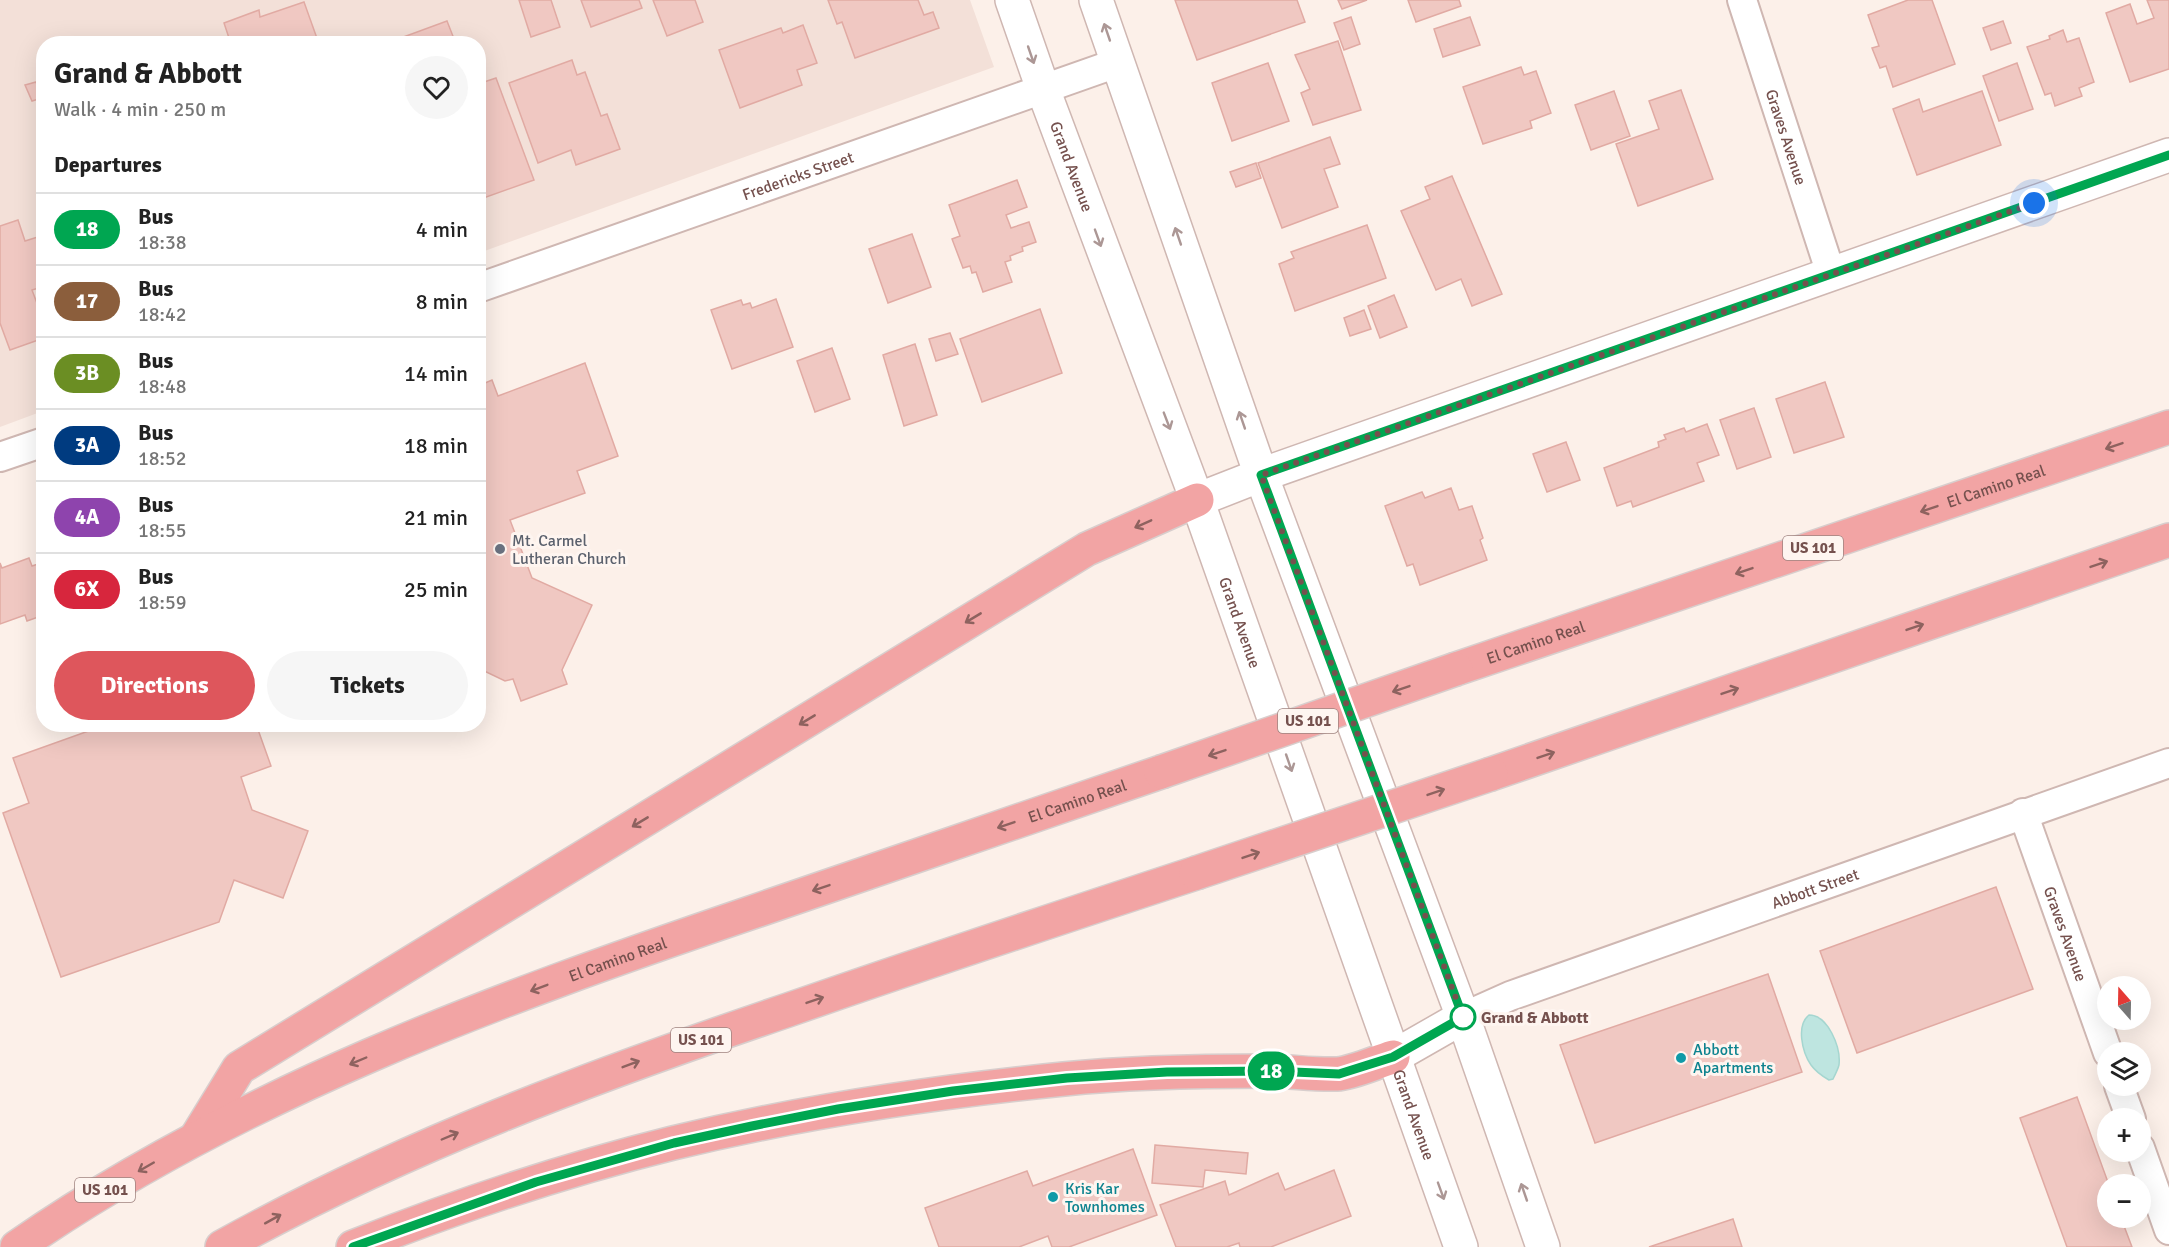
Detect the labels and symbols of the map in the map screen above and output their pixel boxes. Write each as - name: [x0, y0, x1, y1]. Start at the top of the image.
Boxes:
- one-way arrow: [1100, 23, 1111, 42]
- one-way arrow: [1027, 45, 1038, 64]
- street label: Graves Avenue: [1761, 87, 1810, 188]
- street label: Grand Avenue: [1045, 119, 1097, 215]
- street label: Fredericks Street: [740, 147, 857, 205]
- your location: [2019, 188, 2049, 218]
- one-way arrow: [1171, 227, 1182, 246]
- one-way arrow: [1094, 229, 1105, 247]
- one-way arrow: [1162, 411, 1173, 430]
- one-way arrow: [1235, 411, 1246, 430]
- one-way arrow: [2105, 441, 2124, 452]
- street label: El Camino Real: [1944, 461, 2048, 513]
- one-way arrow: [1920, 504, 1939, 515]
- one-way arrow: [1135, 519, 1153, 530]
- place label: Mt. Carmel Lutheran Church: [512, 531, 626, 569]
- road number: US 101: [1783, 536, 1843, 560]
- marker: Mt. Carmel Lutheran Church: [493, 542, 507, 556]
- one-way arrow: [2089, 557, 2108, 568]
- one-way arrow: [1735, 567, 1754, 578]
- street label: Grand Avenue: [1214, 575, 1265, 671]
- one-way arrow: [965, 613, 982, 625]
- street label: El Camino Real: [1484, 617, 1588, 669]
- one-way arrow: [1905, 621, 1924, 632]
- one-way arrow: [1392, 684, 1411, 695]
- one-way arrow: [1721, 685, 1740, 696]
- road number: US 101: [1278, 709, 1338, 733]
- one-way arrow: [799, 715, 816, 727]
- one-way arrow: [1208, 748, 1227, 759]
- one-way arrow: [1536, 748, 1555, 759]
- one-way arrow: [1285, 753, 1296, 772]
- street label: El Camino Real: [1025, 775, 1130, 828]
- one-way arrow: [1426, 786, 1445, 797]
- one-way arrow: [632, 816, 649, 828]
- one-way arrow: [997, 821, 1016, 832]
- one-way arrow: [1241, 848, 1260, 859]
- street label: Abbott Street: [1769, 864, 1862, 914]
- one-way arrow: [812, 884, 831, 895]
- street label: Graves Avenue: [2039, 884, 2091, 984]
- street label: El Camino Real: [566, 933, 670, 987]
- north arrow: [2097, 976, 2151, 1030]
- one-way arrow: [530, 984, 548, 995]
- one-way arrow: [806, 994, 824, 1005]
- marker: Grand & Abbott: [1450, 1004, 1476, 1030]
- place label: Grand & Abbott: [1481, 1008, 1588, 1028]
- road number: US 101: [671, 1028, 731, 1052]
- place label: Abbott Apartments: [1693, 1040, 1773, 1078]
- marker: Abbott Apartments: [1674, 1051, 1688, 1065]
- line badge: 18: [1244, 1052, 1298, 1090]
- one-way arrow: [349, 1056, 367, 1067]
- one-way arrow: [621, 1058, 640, 1069]
- street label: Grand Avenue: [1388, 1067, 1439, 1163]
- one-way arrow: [440, 1130, 458, 1141]
- one-way arrow: [138, 1161, 155, 1173]
- road number: US 101: [75, 1178, 135, 1202]
- place label: Kris Kar Townhomes: [1065, 1179, 1145, 1217]
- one-way arrow: [1437, 1181, 1448, 1200]
- one-way arrow: [1518, 1183, 1529, 1202]
- marker: Kris Kar Townhomes: [1046, 1190, 1060, 1204]
- one-way arrow: [265, 1212, 282, 1224]

